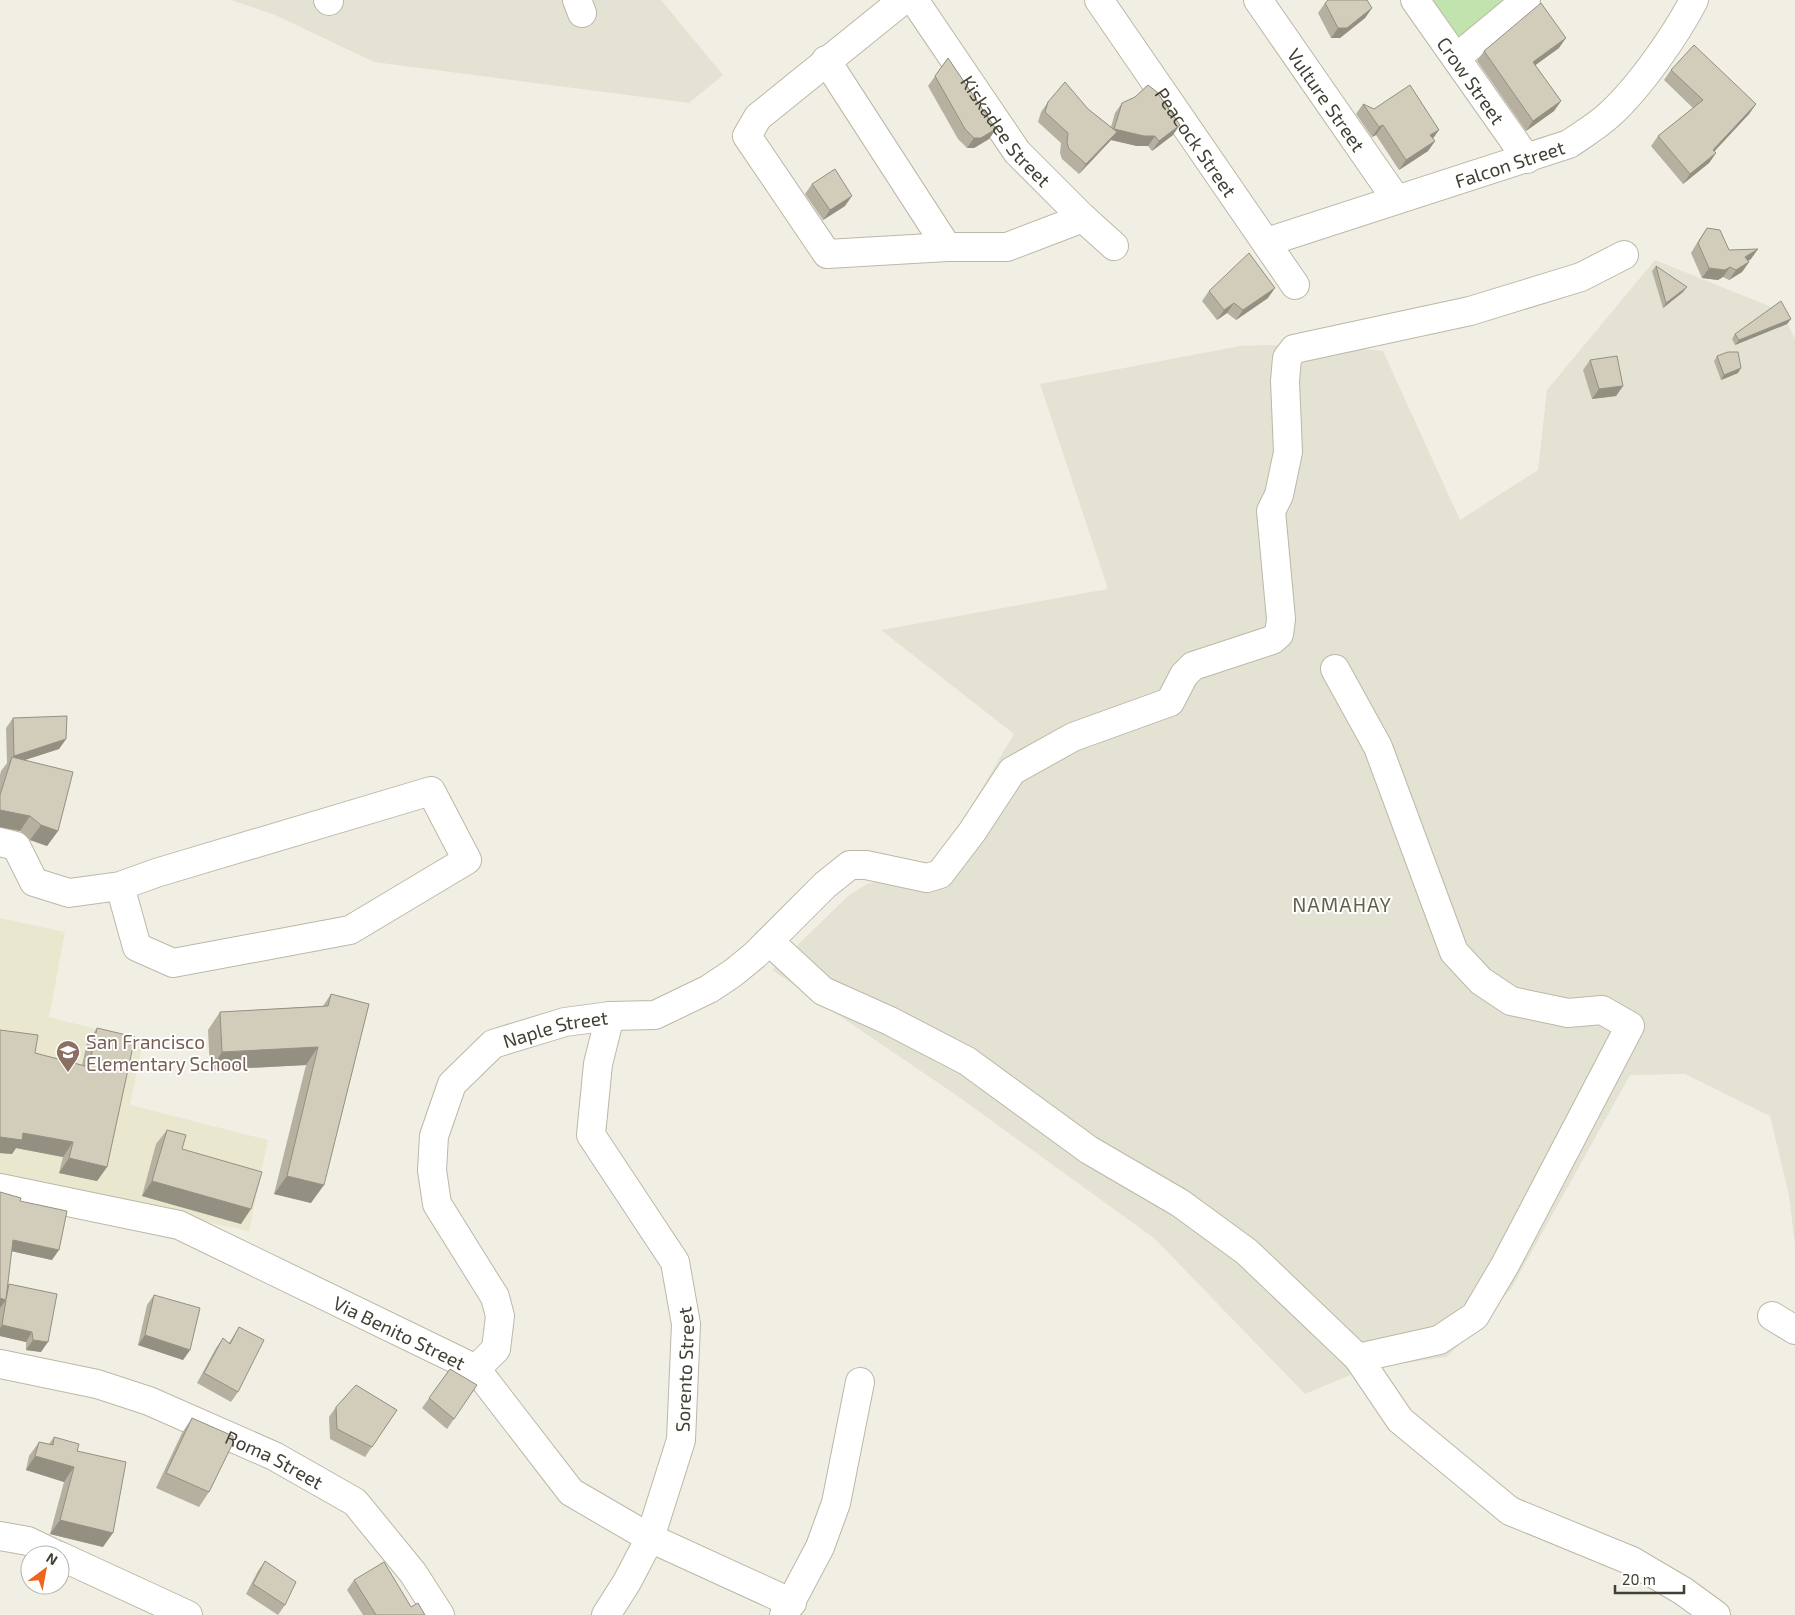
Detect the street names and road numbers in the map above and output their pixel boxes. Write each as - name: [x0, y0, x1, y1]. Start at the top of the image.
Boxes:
- street label: Crow Street: [1433, 32, 1510, 128]
- street label: Vulture Street: [1283, 43, 1371, 155]
- street label: Kiskadee Street: [957, 70, 1056, 191]
- street label: Peacock Street: [1151, 83, 1242, 201]
- street label: Falcon Street: [1452, 135, 1567, 192]
- street label: Naple Street: [500, 1005, 609, 1052]
- street label: Via Benito Street: [330, 1290, 469, 1374]
- street label: Sorento Street: [670, 1305, 697, 1433]
- street label: Roma Street: [222, 1425, 328, 1493]

